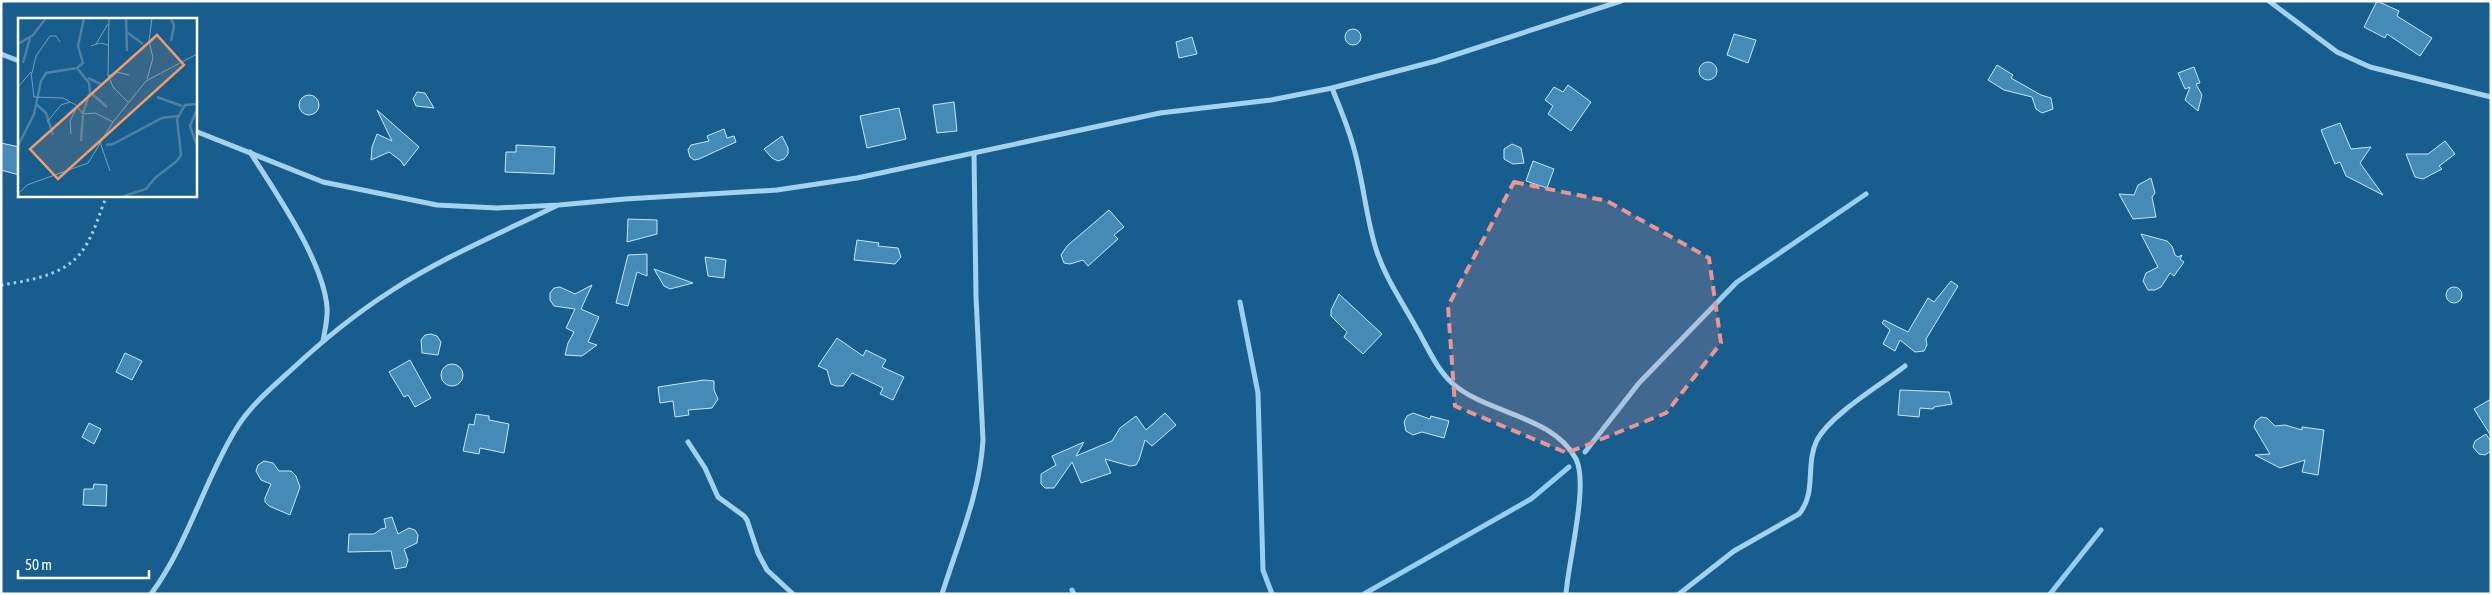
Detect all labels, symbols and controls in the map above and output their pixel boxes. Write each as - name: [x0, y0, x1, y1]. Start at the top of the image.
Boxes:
- inset map: [18, 18, 196, 196]
- scale bar: [18, 548, 149, 580]
- text: 50 m: [25, 556, 52, 573]

